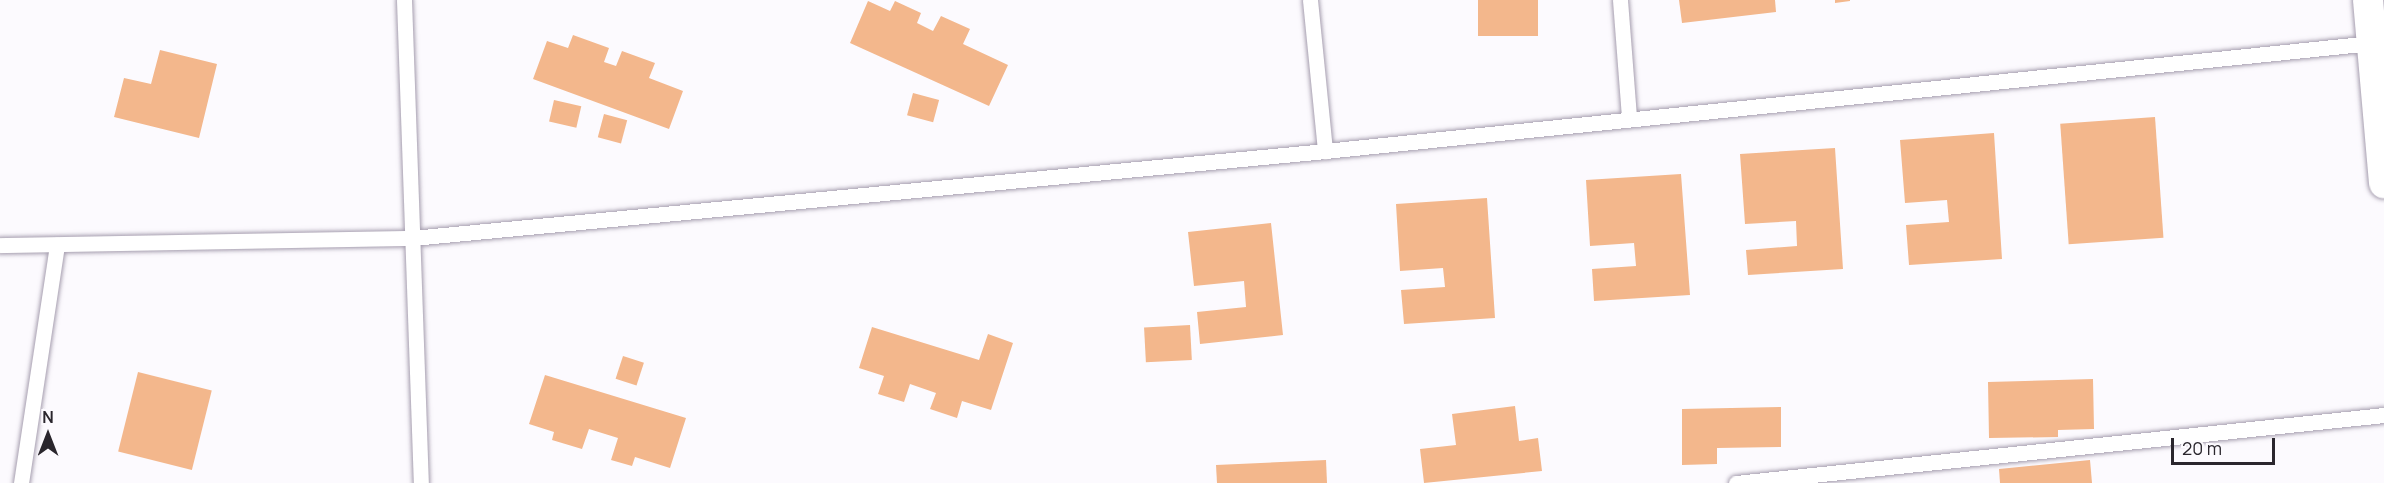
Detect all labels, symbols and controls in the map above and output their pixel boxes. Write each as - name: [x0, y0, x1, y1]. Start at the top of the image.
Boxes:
- north arrow: [18, 405, 78, 465]
- text: N: [42, 406, 54, 428]
- scale bar: [2174, 426, 2278, 464]
- text: 20 m: [2182, 436, 2222, 460]

